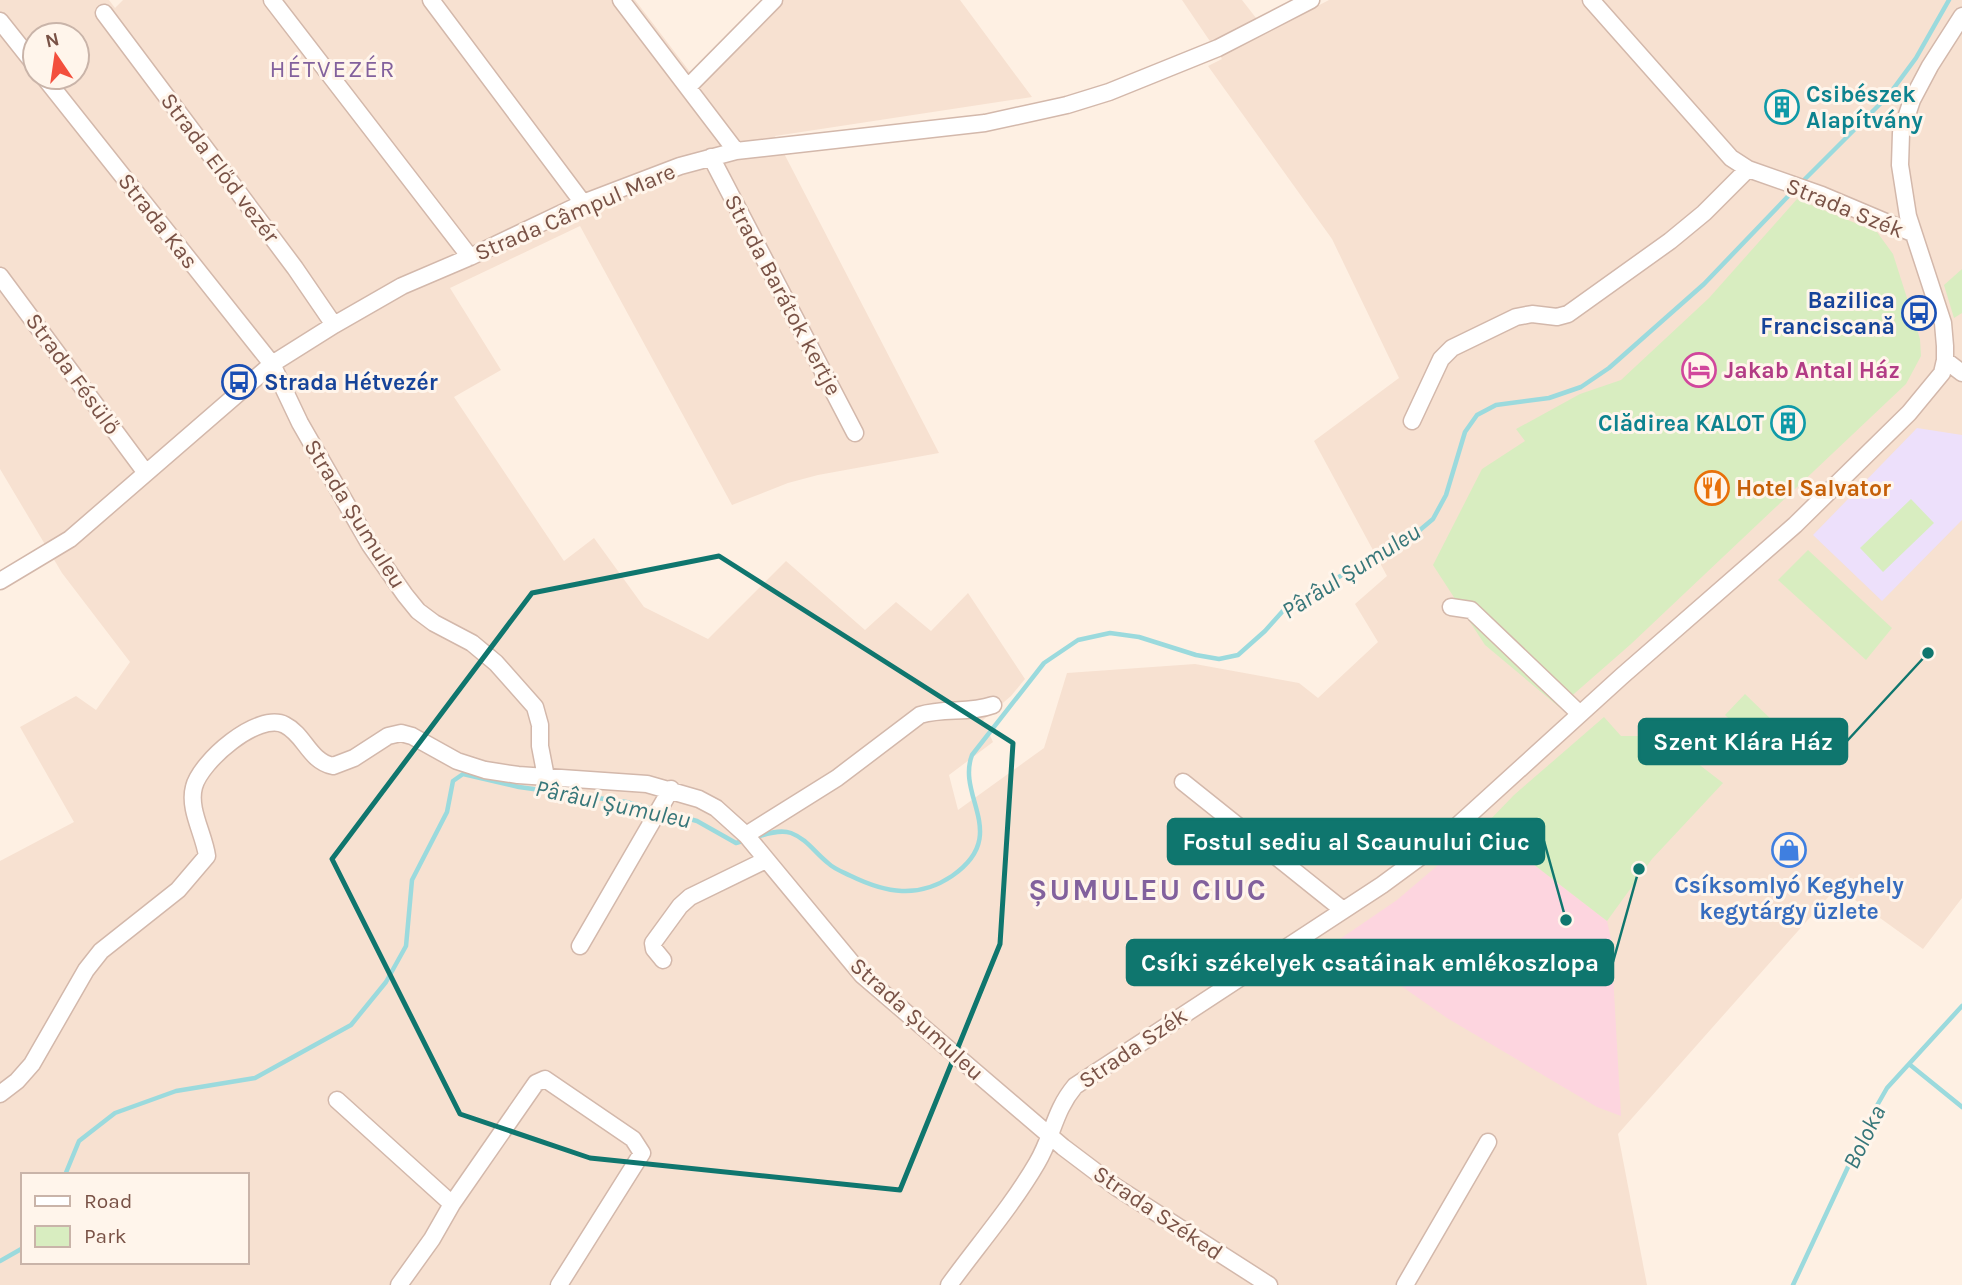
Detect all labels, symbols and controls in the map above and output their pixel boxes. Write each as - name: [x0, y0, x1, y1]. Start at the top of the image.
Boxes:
- north arrow: [21, 21, 91, 91]
- text: N: [43, 28, 62, 53]
- district label: HÉTVEZÉR: [270, 54, 396, 83]
- place label: Csibészek Alapítvány: [1806, 81, 1923, 134]
- street label: Strada Előd vezér: [155, 88, 286, 249]
- building icon: Csibészek Alapítvány: [1763, 88, 1801, 126]
- street label: Strada Câmpul Mare: [471, 158, 679, 266]
- street label: Strada Kas: [112, 168, 204, 274]
- street label: Strada Szék: [1782, 172, 1908, 244]
- street label: Strada Barátok kertje: [719, 190, 847, 400]
- place label: Bazilica Franciscană: [1760, 287, 1895, 340]
- bus stop icon: Bazilica Franciscană: [1900, 294, 1938, 332]
- street label: Strada Fésülő: [20, 308, 126, 440]
- hotel icon: Jakab Antal Ház: [1680, 351, 1718, 389]
- place label: Jakab Antal Ház: [1724, 357, 1900, 384]
- bus stop icon: Strada Hétvezér: [220, 363, 258, 401]
- place label: Strada Hétvezér: [264, 369, 438, 396]
- building icon: Clădirea KALOT: [1769, 404, 1807, 442]
- place label: Clădirea KALOT: [1598, 410, 1765, 437]
- street label: Strada Șumuleu: [298, 434, 412, 594]
- restaurant icon: Hotel Salvator: [1693, 469, 1731, 507]
- place label: Hotel Salvator: [1736, 475, 1891, 502]
- water label: Pârâul Șumuleu: [1276, 517, 1426, 625]
- callout: Szent Klára Ház: [1639, 719, 1847, 764]
- text: Szent Klára Ház: [1653, 728, 1833, 756]
- water label: Pârâul Șumuleu: [533, 774, 693, 834]
- callout: Fostul sediu al Scaunului Ciuc: [1168, 819, 1544, 864]
- text: Fostul sediu al Scaunului Ciuc: [1182, 828, 1530, 856]
- shop icon: Csíksomlyó Kegyhely kegytárgy üzlete: [1770, 831, 1808, 869]
- district label: ȘUMULEU CIUC: [1028, 872, 1268, 908]
- place label: Csíksomlyó Kegyhely kegytárgy üzlete: [1674, 872, 1904, 925]
- callout: Csíki székelyek csatáinak emlékoszlopa: [1127, 940, 1613, 985]
- text: Csíki székelyek csatáinak emlékoszlopa: [1141, 949, 1599, 977]
- street label: Strada Șumuleu: [845, 952, 989, 1086]
- street label: Strada Szék: [1074, 1002, 1192, 1094]
- water label: Boloka: [1837, 1101, 1891, 1173]
- street label: Strada Széked: [1088, 1160, 1228, 1266]
- legend: [21, 1173, 248, 1264]
- text: Road: [84, 1189, 132, 1213]
- text: Park: [84, 1224, 127, 1248]

